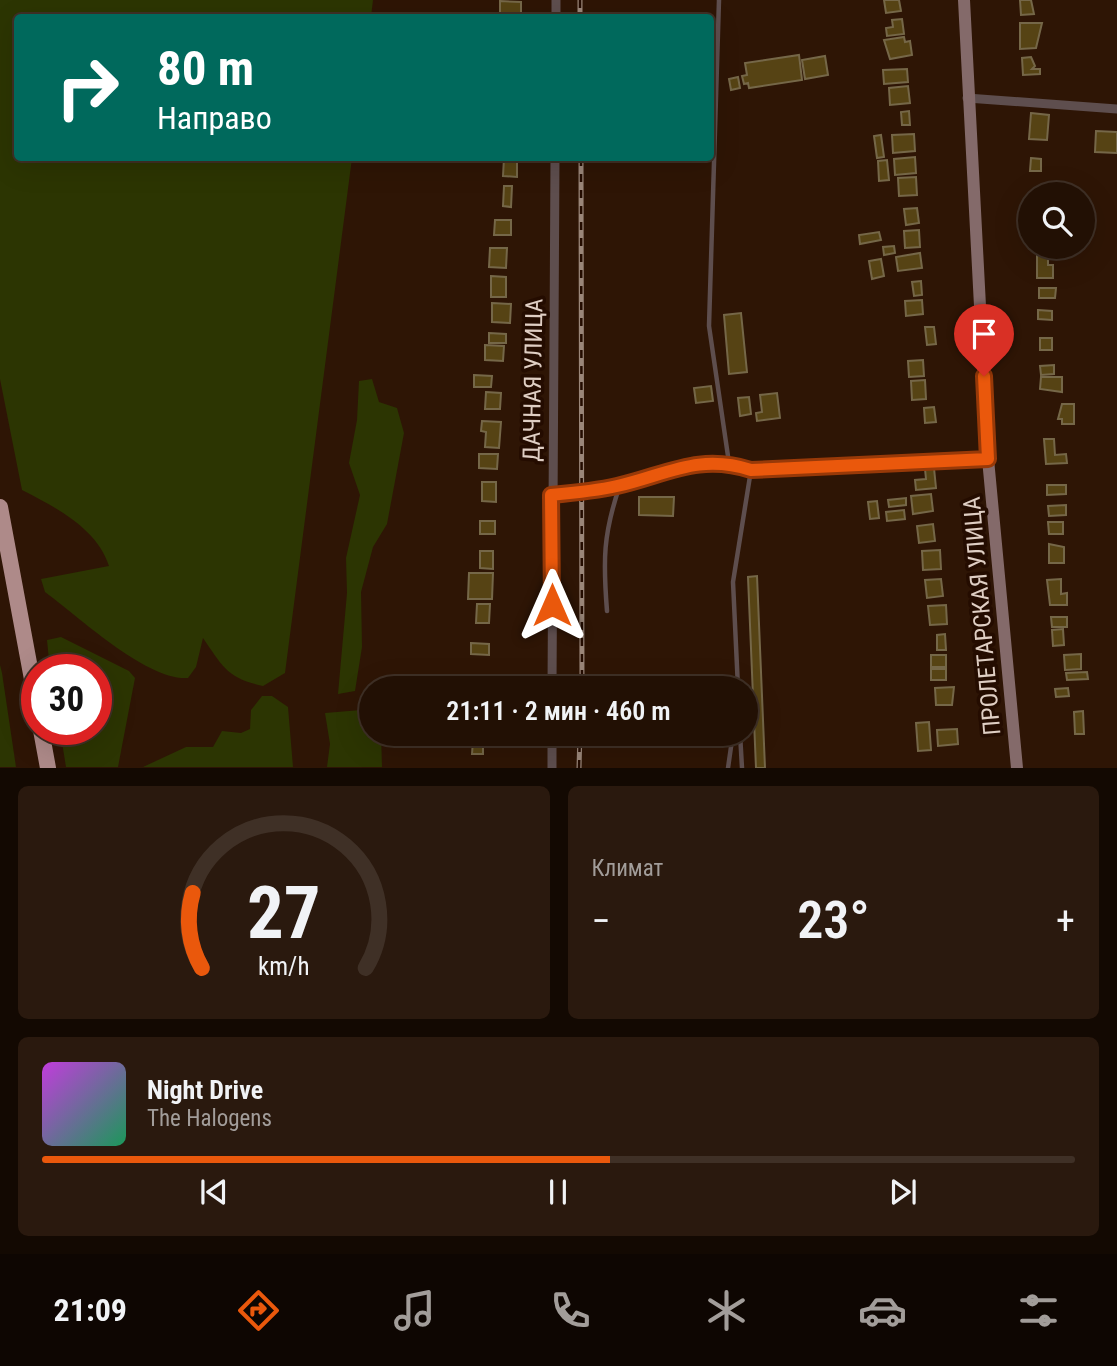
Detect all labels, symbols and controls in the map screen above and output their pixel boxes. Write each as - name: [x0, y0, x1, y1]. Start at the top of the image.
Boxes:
- text: 80 m: [157, 40, 254, 97]
- icon: right: [42, 42, 133, 133]
- text: Направо: [157, 99, 272, 137]
- map controls: [1018, 182, 1095, 259]
- button: search: [1018, 182, 1095, 259]
- street label: ДАЧНАЯ УЛИЦА: [518, 298, 548, 462]
- pin: [954, 304, 1014, 376]
- icon: arrive: [965, 315, 1003, 353]
- street label: ПРОЛЕТАРСКАЯ УЛИЦА: [958, 495, 1006, 736]
- position arrow: [515, 568, 589, 642]
- speed limit sign: 30: [21, 654, 112, 745]
- text: 21:11 · 2 мин · 460 m: [446, 696, 671, 726]
- text: Климат: [592, 855, 663, 882]
- text: 27: [247, 871, 321, 957]
- text: 23°: [797, 890, 869, 951]
- text: −: [592, 899, 611, 943]
- text: +: [1056, 899, 1075, 943]
- text: km/h: [258, 952, 309, 981]
- text: Night Drive: [147, 1075, 263, 1105]
- text: The Halogens: [147, 1105, 272, 1132]
- icon: previous: [195, 1173, 233, 1211]
- icon: pause: [539, 1173, 577, 1211]
- icon: next: [884, 1173, 922, 1211]
- icon: directions: [234, 1286, 283, 1335]
- icon: music: [390, 1286, 439, 1335]
- icon: phone: [546, 1286, 595, 1335]
- icon: climate: [702, 1286, 751, 1335]
- icon: car: [858, 1286, 907, 1335]
- icon: filters: [1014, 1286, 1063, 1335]
- text: 21:09: [54, 1291, 127, 1329]

